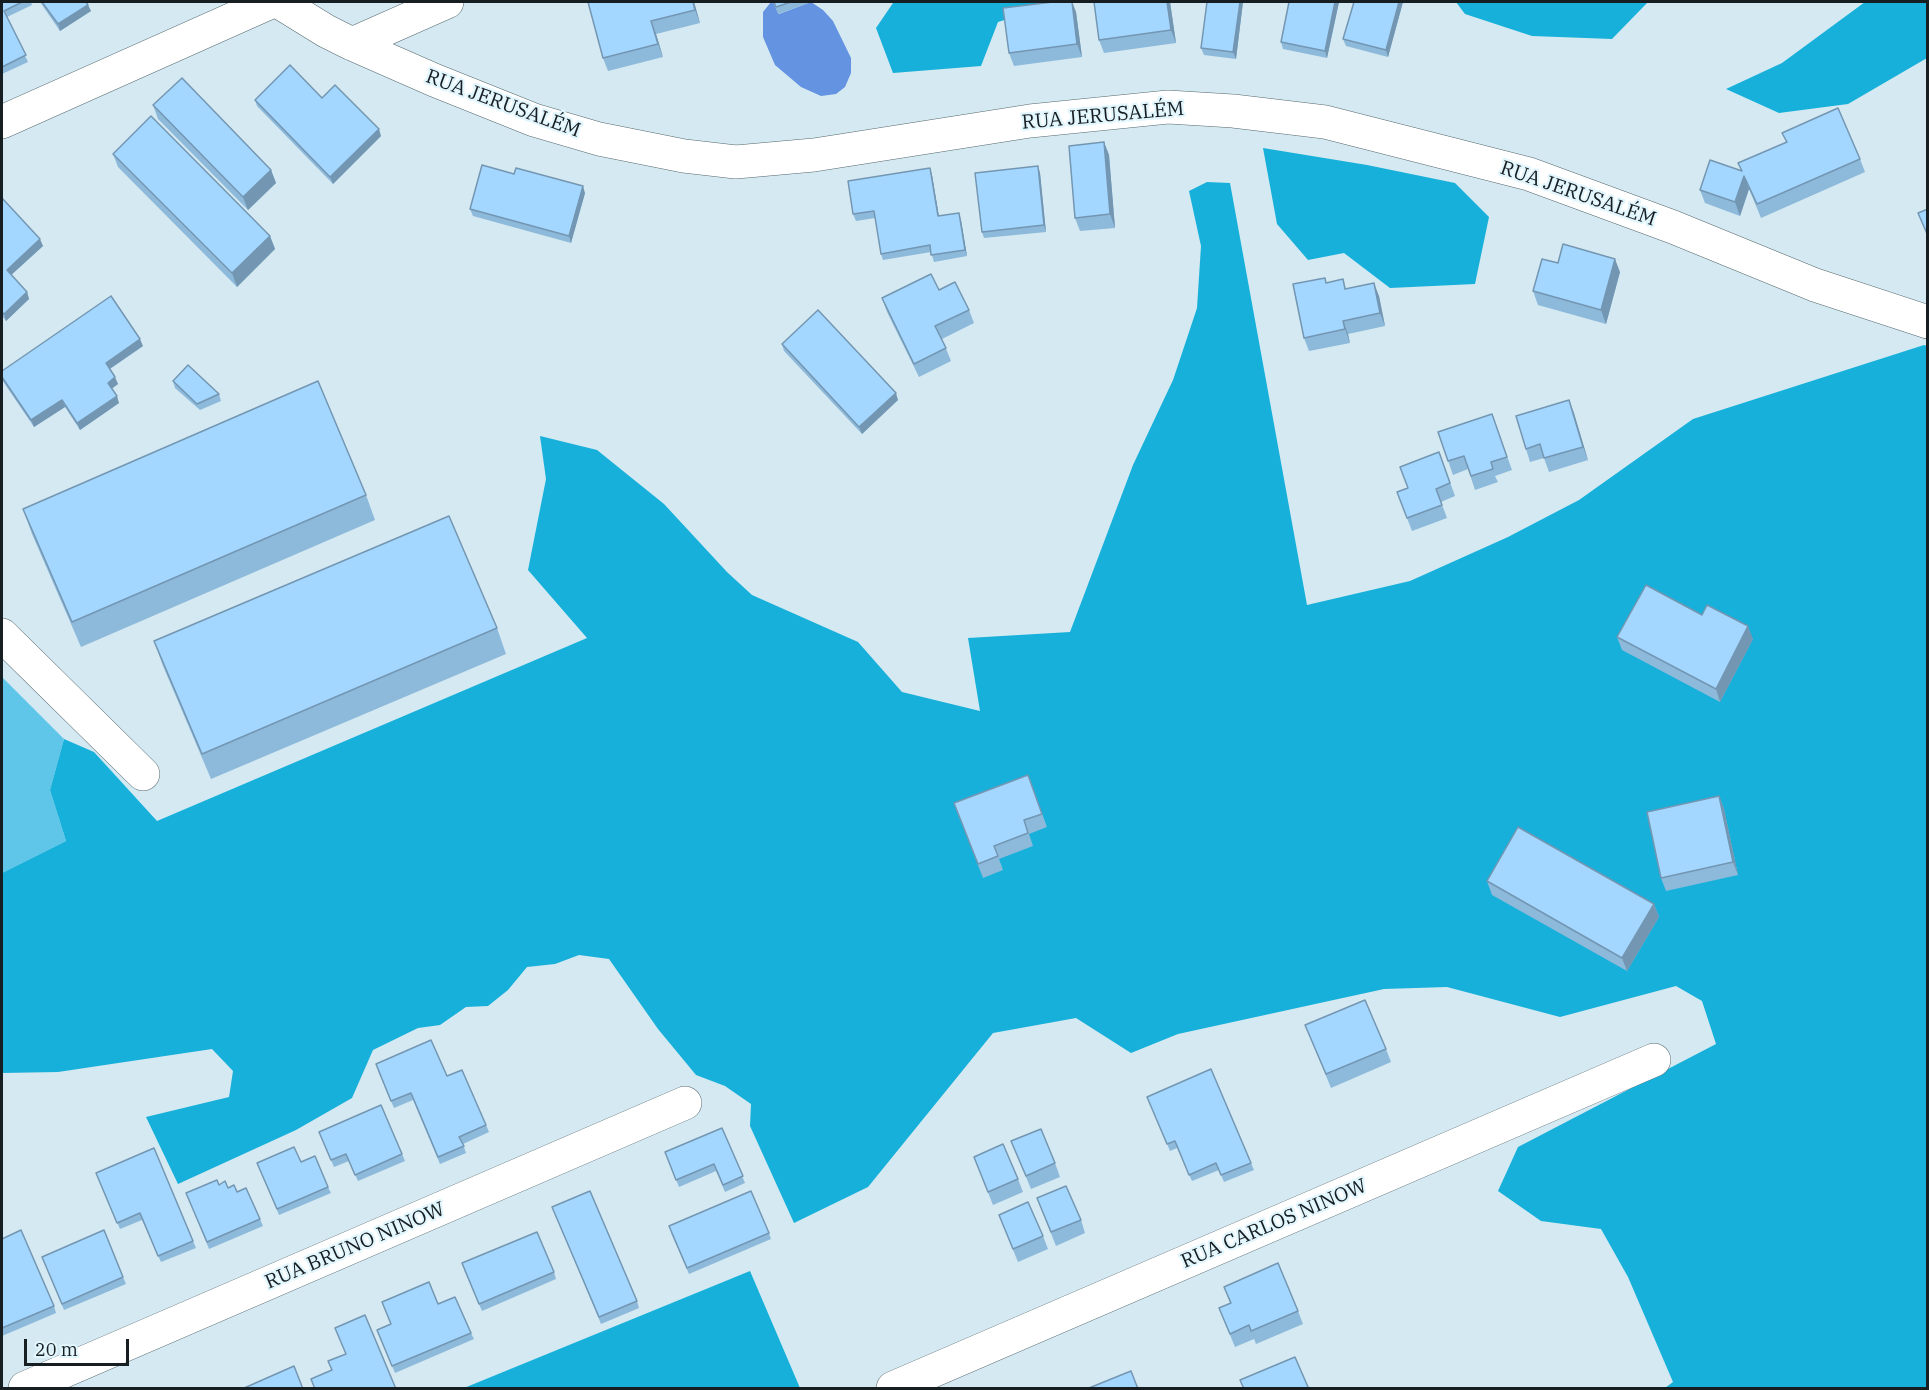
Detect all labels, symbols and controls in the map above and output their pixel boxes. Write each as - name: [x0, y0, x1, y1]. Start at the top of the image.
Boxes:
- street label: RUA JERUSALÉM: [422, 65, 584, 143]
- street label: RUA JERUSALÉM: [1021, 97, 1185, 135]
- street label: RUA JERUSALÉM: [1497, 156, 1659, 232]
- street label: RUA CARLOS NINOW: [1178, 1174, 1370, 1274]
- street label: RUA BRUNO NINOW: [262, 1197, 448, 1295]
- scale bar: [27, 1327, 132, 1365]
- text: 20 m: [35, 1338, 78, 1361]

